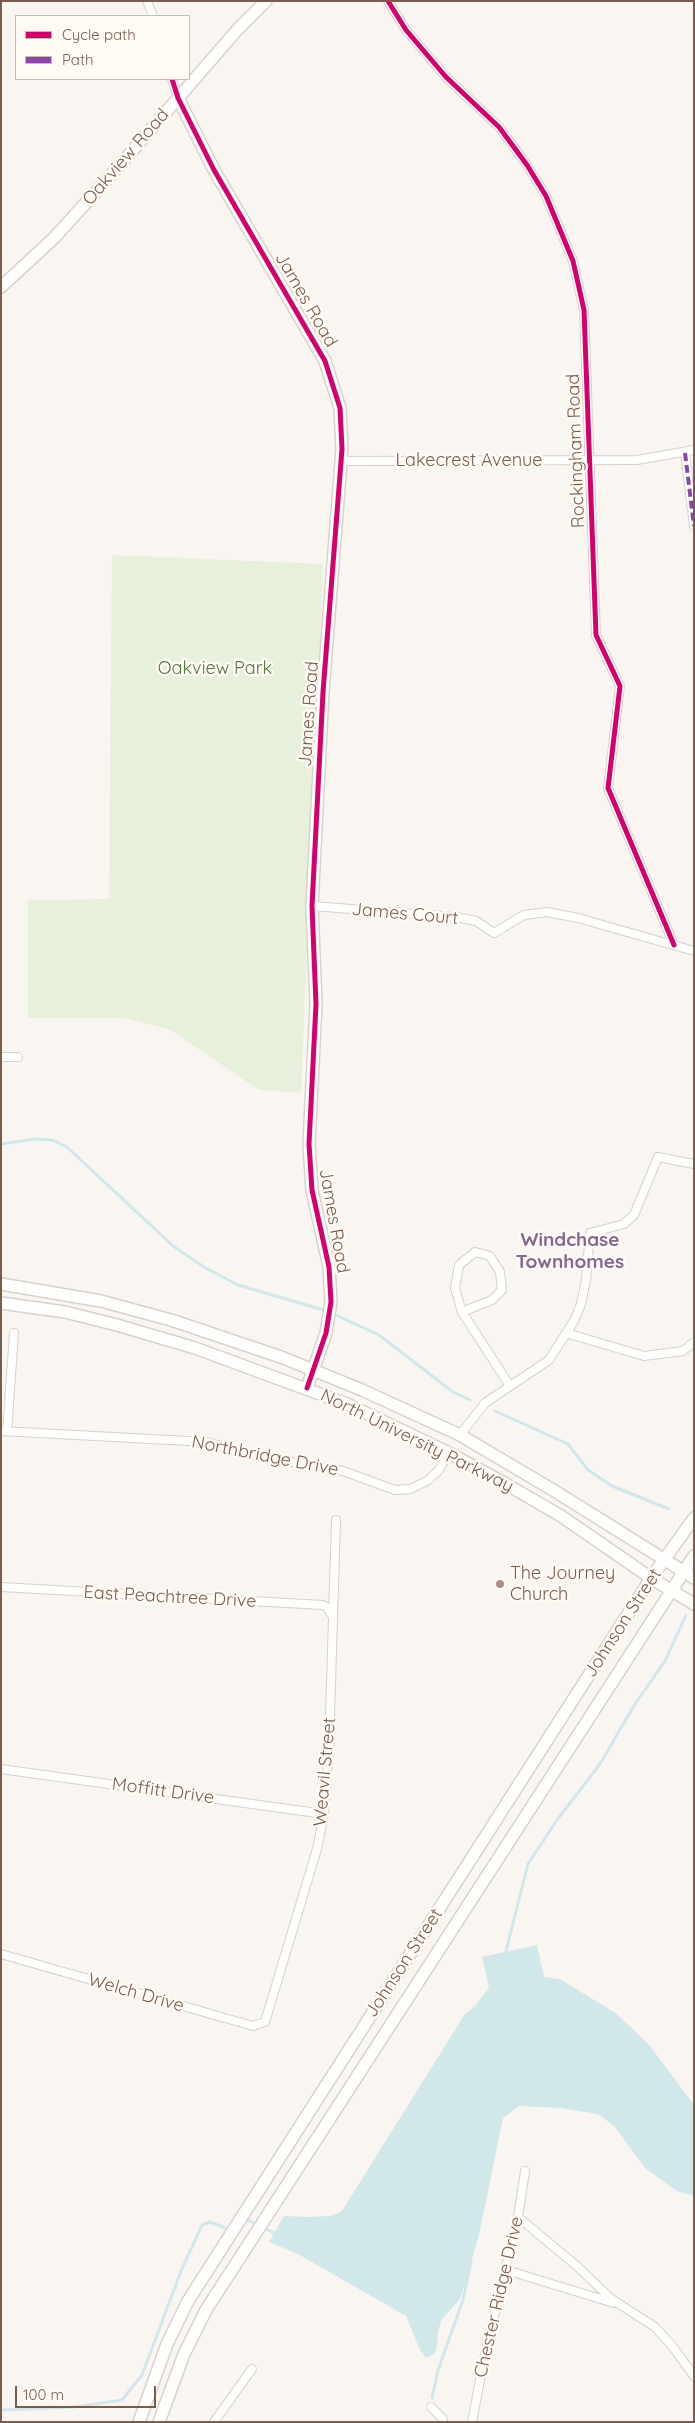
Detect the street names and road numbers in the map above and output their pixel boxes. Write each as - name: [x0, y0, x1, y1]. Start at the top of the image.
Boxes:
- street label: Oakview Road: [78, 104, 174, 210]
- street label: James Road: [270, 249, 342, 351]
- street label: Rockingham Road: [563, 373, 589, 529]
- street label: Lakecrest Avenue: [396, 450, 542, 472]
- street label: James Road: [295, 660, 323, 768]
- street label: James Court: [351, 899, 459, 929]
- street label: James Road: [314, 1167, 354, 1275]
- street label: North University Parkway: [317, 1385, 517, 1497]
- street label: Northbridge Drive: [190, 1431, 340, 1481]
- street label: Johnson Street: [580, 1564, 666, 1682]
- street label: East Peachtree Drive: [83, 1582, 257, 1612]
- street label: Weavil Street: [309, 1716, 341, 1828]
- street label: Moffitt Drive: [111, 1773, 215, 1809]
- street label: Johnson Street: [361, 1904, 447, 2022]
- street label: Welch Drive: [85, 1969, 187, 2017]
- street label: Chester Ridge Drive: [470, 2214, 528, 2380]

